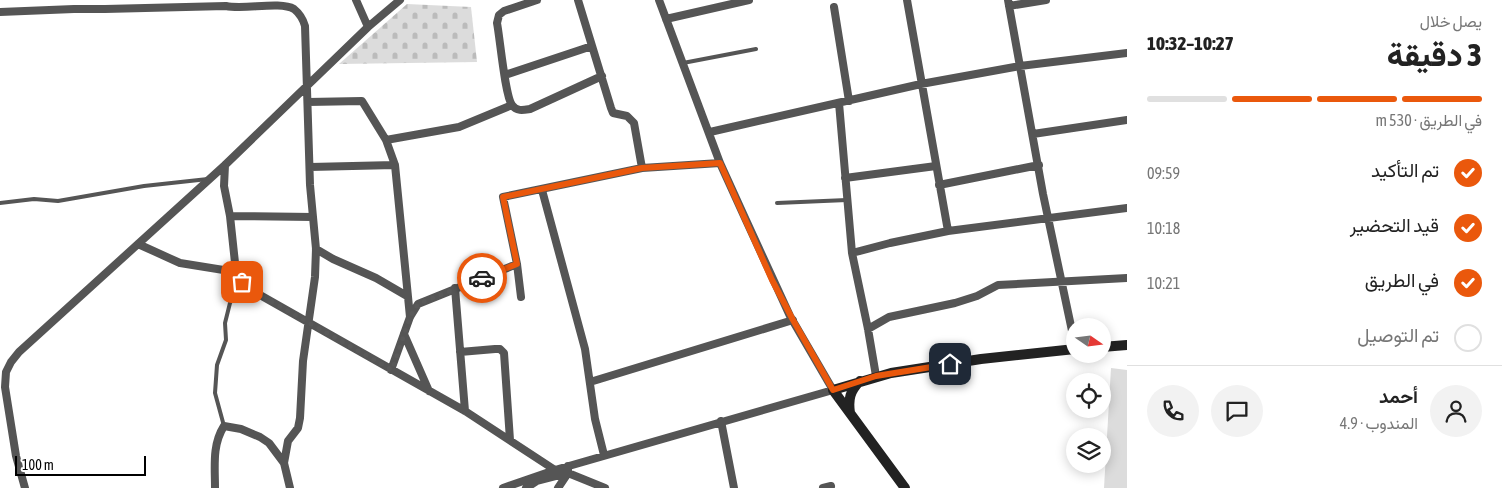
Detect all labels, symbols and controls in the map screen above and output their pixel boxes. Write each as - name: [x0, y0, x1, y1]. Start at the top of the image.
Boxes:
- text: يصل خلال: [1420, 12, 1482, 30]
- text: 10:27–10:32: [1147, 32, 1234, 54]
- text: 3 دقيقة: [1387, 36, 1482, 73]
- text: في الطريق · 530 m: [1375, 111, 1482, 129]
- text: تم التأكيد: [1371, 159, 1439, 181]
- icon: check: [1454, 159, 1482, 187]
- text: 09:59: [1147, 164, 1180, 182]
- text: قيد التحضير: [1350, 214, 1439, 236]
- icon: check: [1454, 214, 1482, 242]
- text: 10:18: [1147, 219, 1180, 237]
- courier: [457, 253, 507, 303]
- pin: [221, 261, 263, 303]
- icon: car: [468, 264, 496, 292]
- icon: bag: [228, 268, 256, 296]
- text: في الطريق: [1365, 269, 1439, 291]
- icon: check: [1454, 269, 1482, 297]
- text: 10:21: [1147, 274, 1180, 292]
- north arrow: [1066, 318, 1111, 362]
- map controls: [1066, 318, 1111, 473]
- text: تم التوصيل: [1357, 324, 1439, 346]
- pin: [929, 343, 971, 385]
- icon: home: [936, 350, 964, 378]
- button: locate: [1066, 373, 1111, 418]
- button: phone: [1147, 385, 1199, 437]
- button: chat: [1211, 385, 1263, 437]
- text: أحمد: [1379, 385, 1418, 407]
- button: person: [1430, 385, 1482, 437]
- text: المندوب · 4.9: [1340, 414, 1418, 432]
- button: layers: [1066, 428, 1111, 473]
- scale bar: [15, 453, 146, 476]
- text: 100 m: [22, 457, 54, 473]

